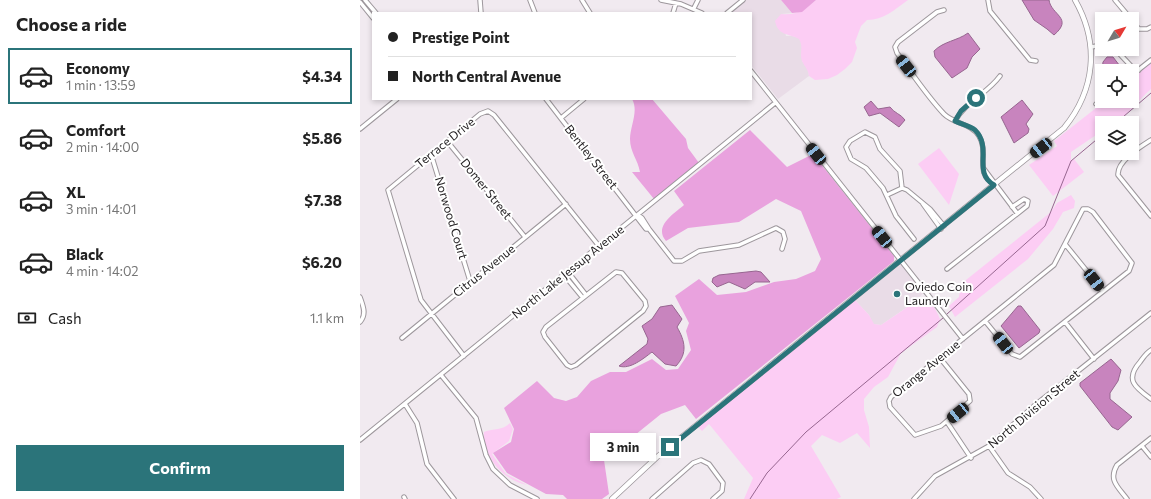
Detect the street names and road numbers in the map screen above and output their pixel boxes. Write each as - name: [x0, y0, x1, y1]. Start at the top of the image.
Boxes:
- street label: Terrace Drive: [412, 114, 477, 170]
- street label: Bentley Street: [562, 122, 621, 191]
- street label: Domer Street: [458, 155, 515, 222]
- street label: Norwood Court: [433, 175, 471, 261]
- street label: North Lake Jessup Avenue: [509, 222, 627, 321]
- street label: Citrus Avenue: [450, 241, 517, 299]
- street label: Orange Avenue: [889, 337, 962, 400]
- street label: North Division Street: [985, 366, 1082, 451]

